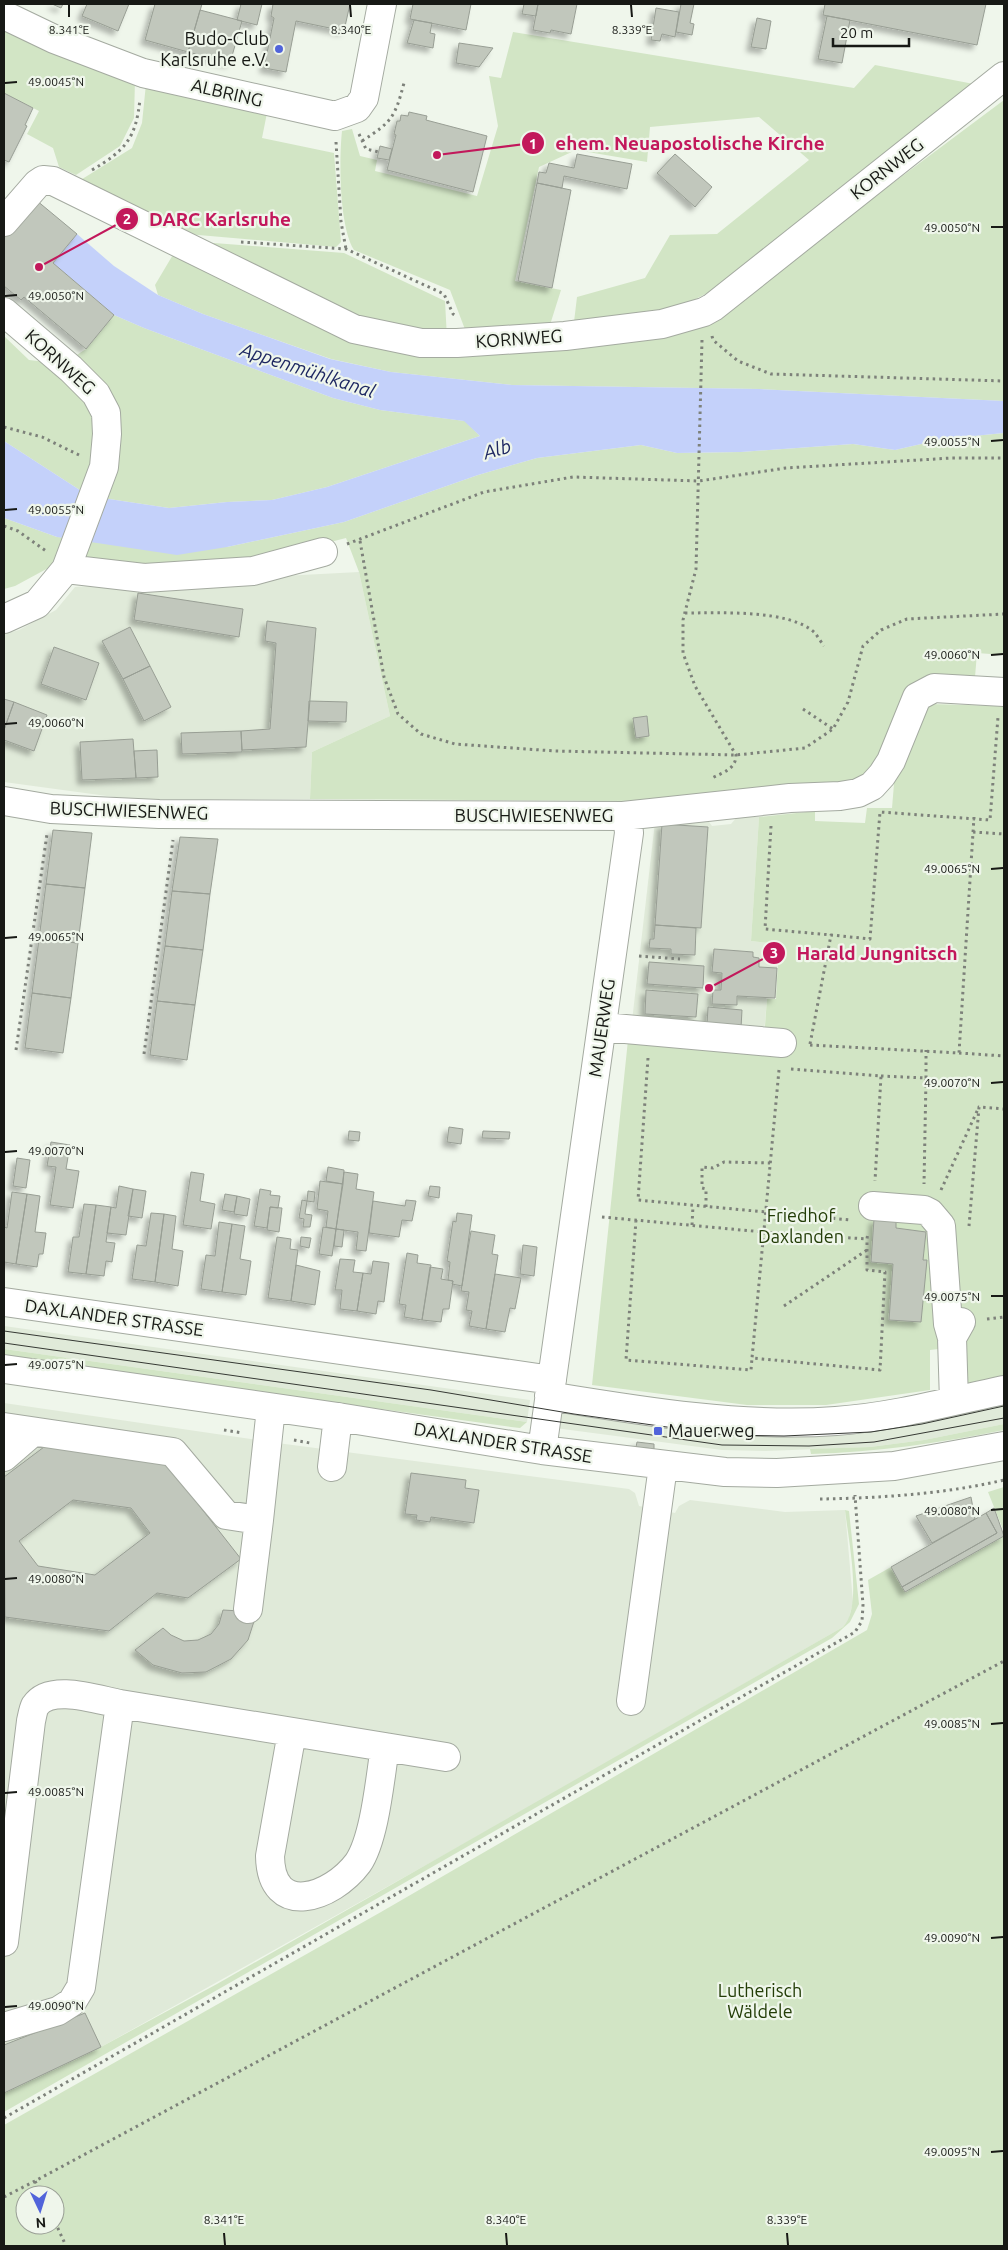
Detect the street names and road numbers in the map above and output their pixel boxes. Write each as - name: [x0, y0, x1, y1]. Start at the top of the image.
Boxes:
- street label: ALBRING: [189, 74, 265, 110]
- street label: KORNWEG: [846, 134, 927, 203]
- street label: KORNWEG: [22, 325, 100, 398]
- street label: KORNWEG: [475, 325, 563, 351]
- street label: BUSCHWIESENWEG: [49, 797, 209, 823]
- street label: BUSCHWIESENWEG: [455, 805, 613, 825]
- street label: MAUERWEG: [584, 977, 618, 1078]
- street label: DAXLANDER STRASSE: [23, 1295, 205, 1339]
- street label: DAXLANDER STRASSE: [413, 1418, 594, 1466]

